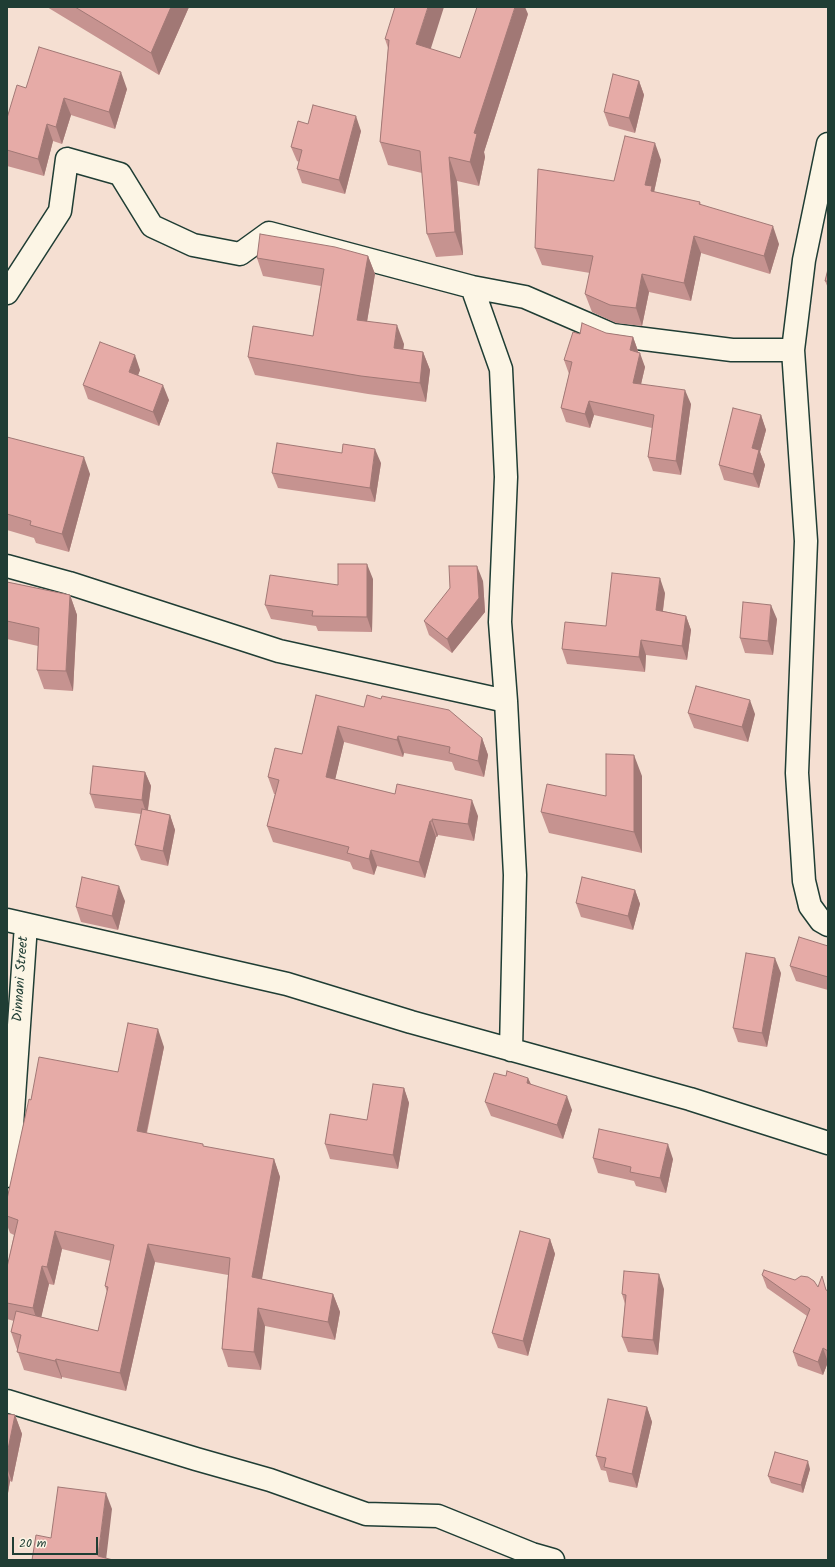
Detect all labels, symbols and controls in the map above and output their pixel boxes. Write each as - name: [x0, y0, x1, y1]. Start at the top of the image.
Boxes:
- street label: Dinnani Street: [11, 936, 33, 1022]
- scale bar: [14, 1529, 100, 1555]
- text: 20 m: [19, 1534, 46, 1553]

